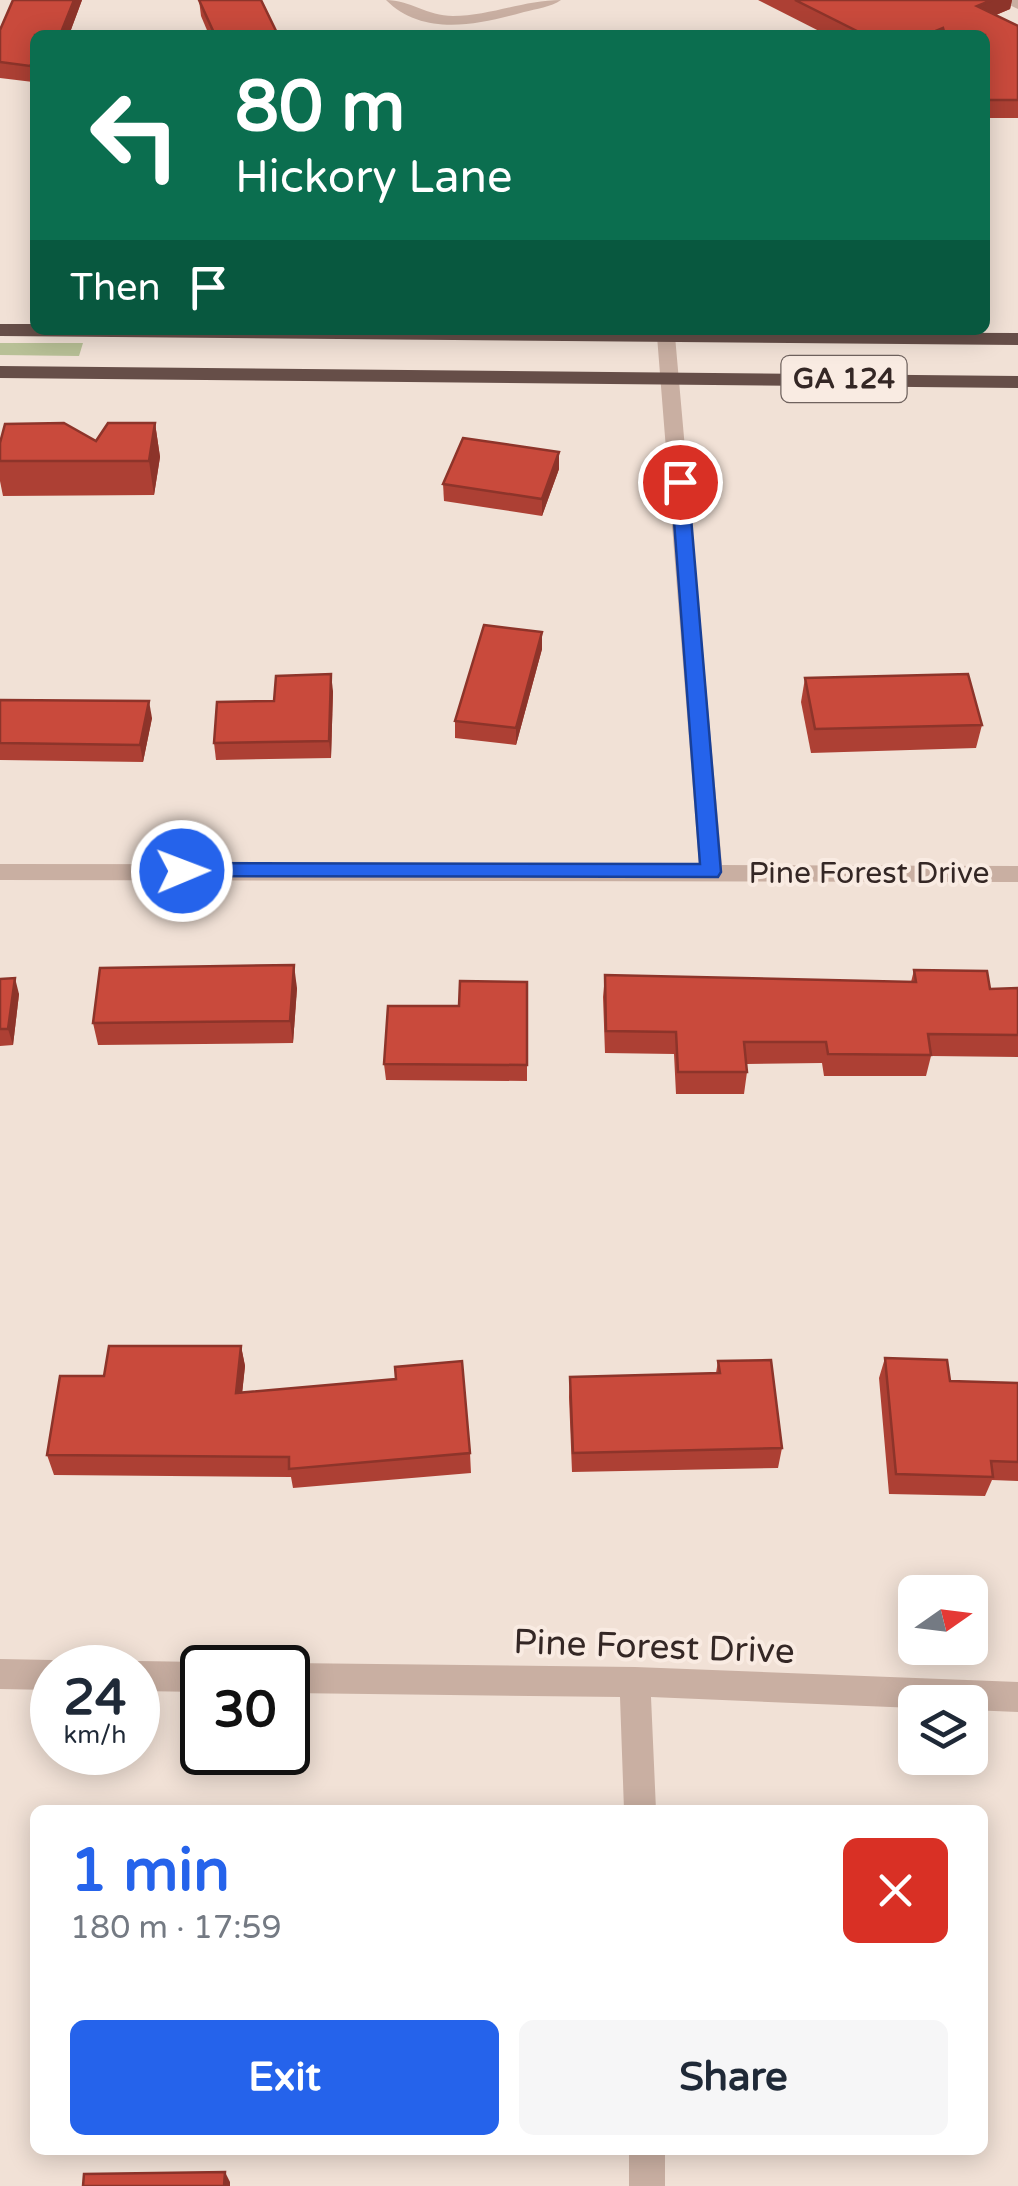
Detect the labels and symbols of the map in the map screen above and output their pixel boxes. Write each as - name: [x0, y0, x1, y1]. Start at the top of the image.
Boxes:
- road number: GA 124: [782, 356, 906, 402]
- pin: [638, 440, 723, 525]
- position arrow: [130, 819, 234, 923]
- street label: Pine Forest Drive: [748, 855, 990, 892]
- north arrow: [898, 1575, 988, 1665]
- street label: Pine Forest Drive: [513, 1621, 795, 1673]
- speed limit sign: 30: [180, 1645, 310, 1775]

